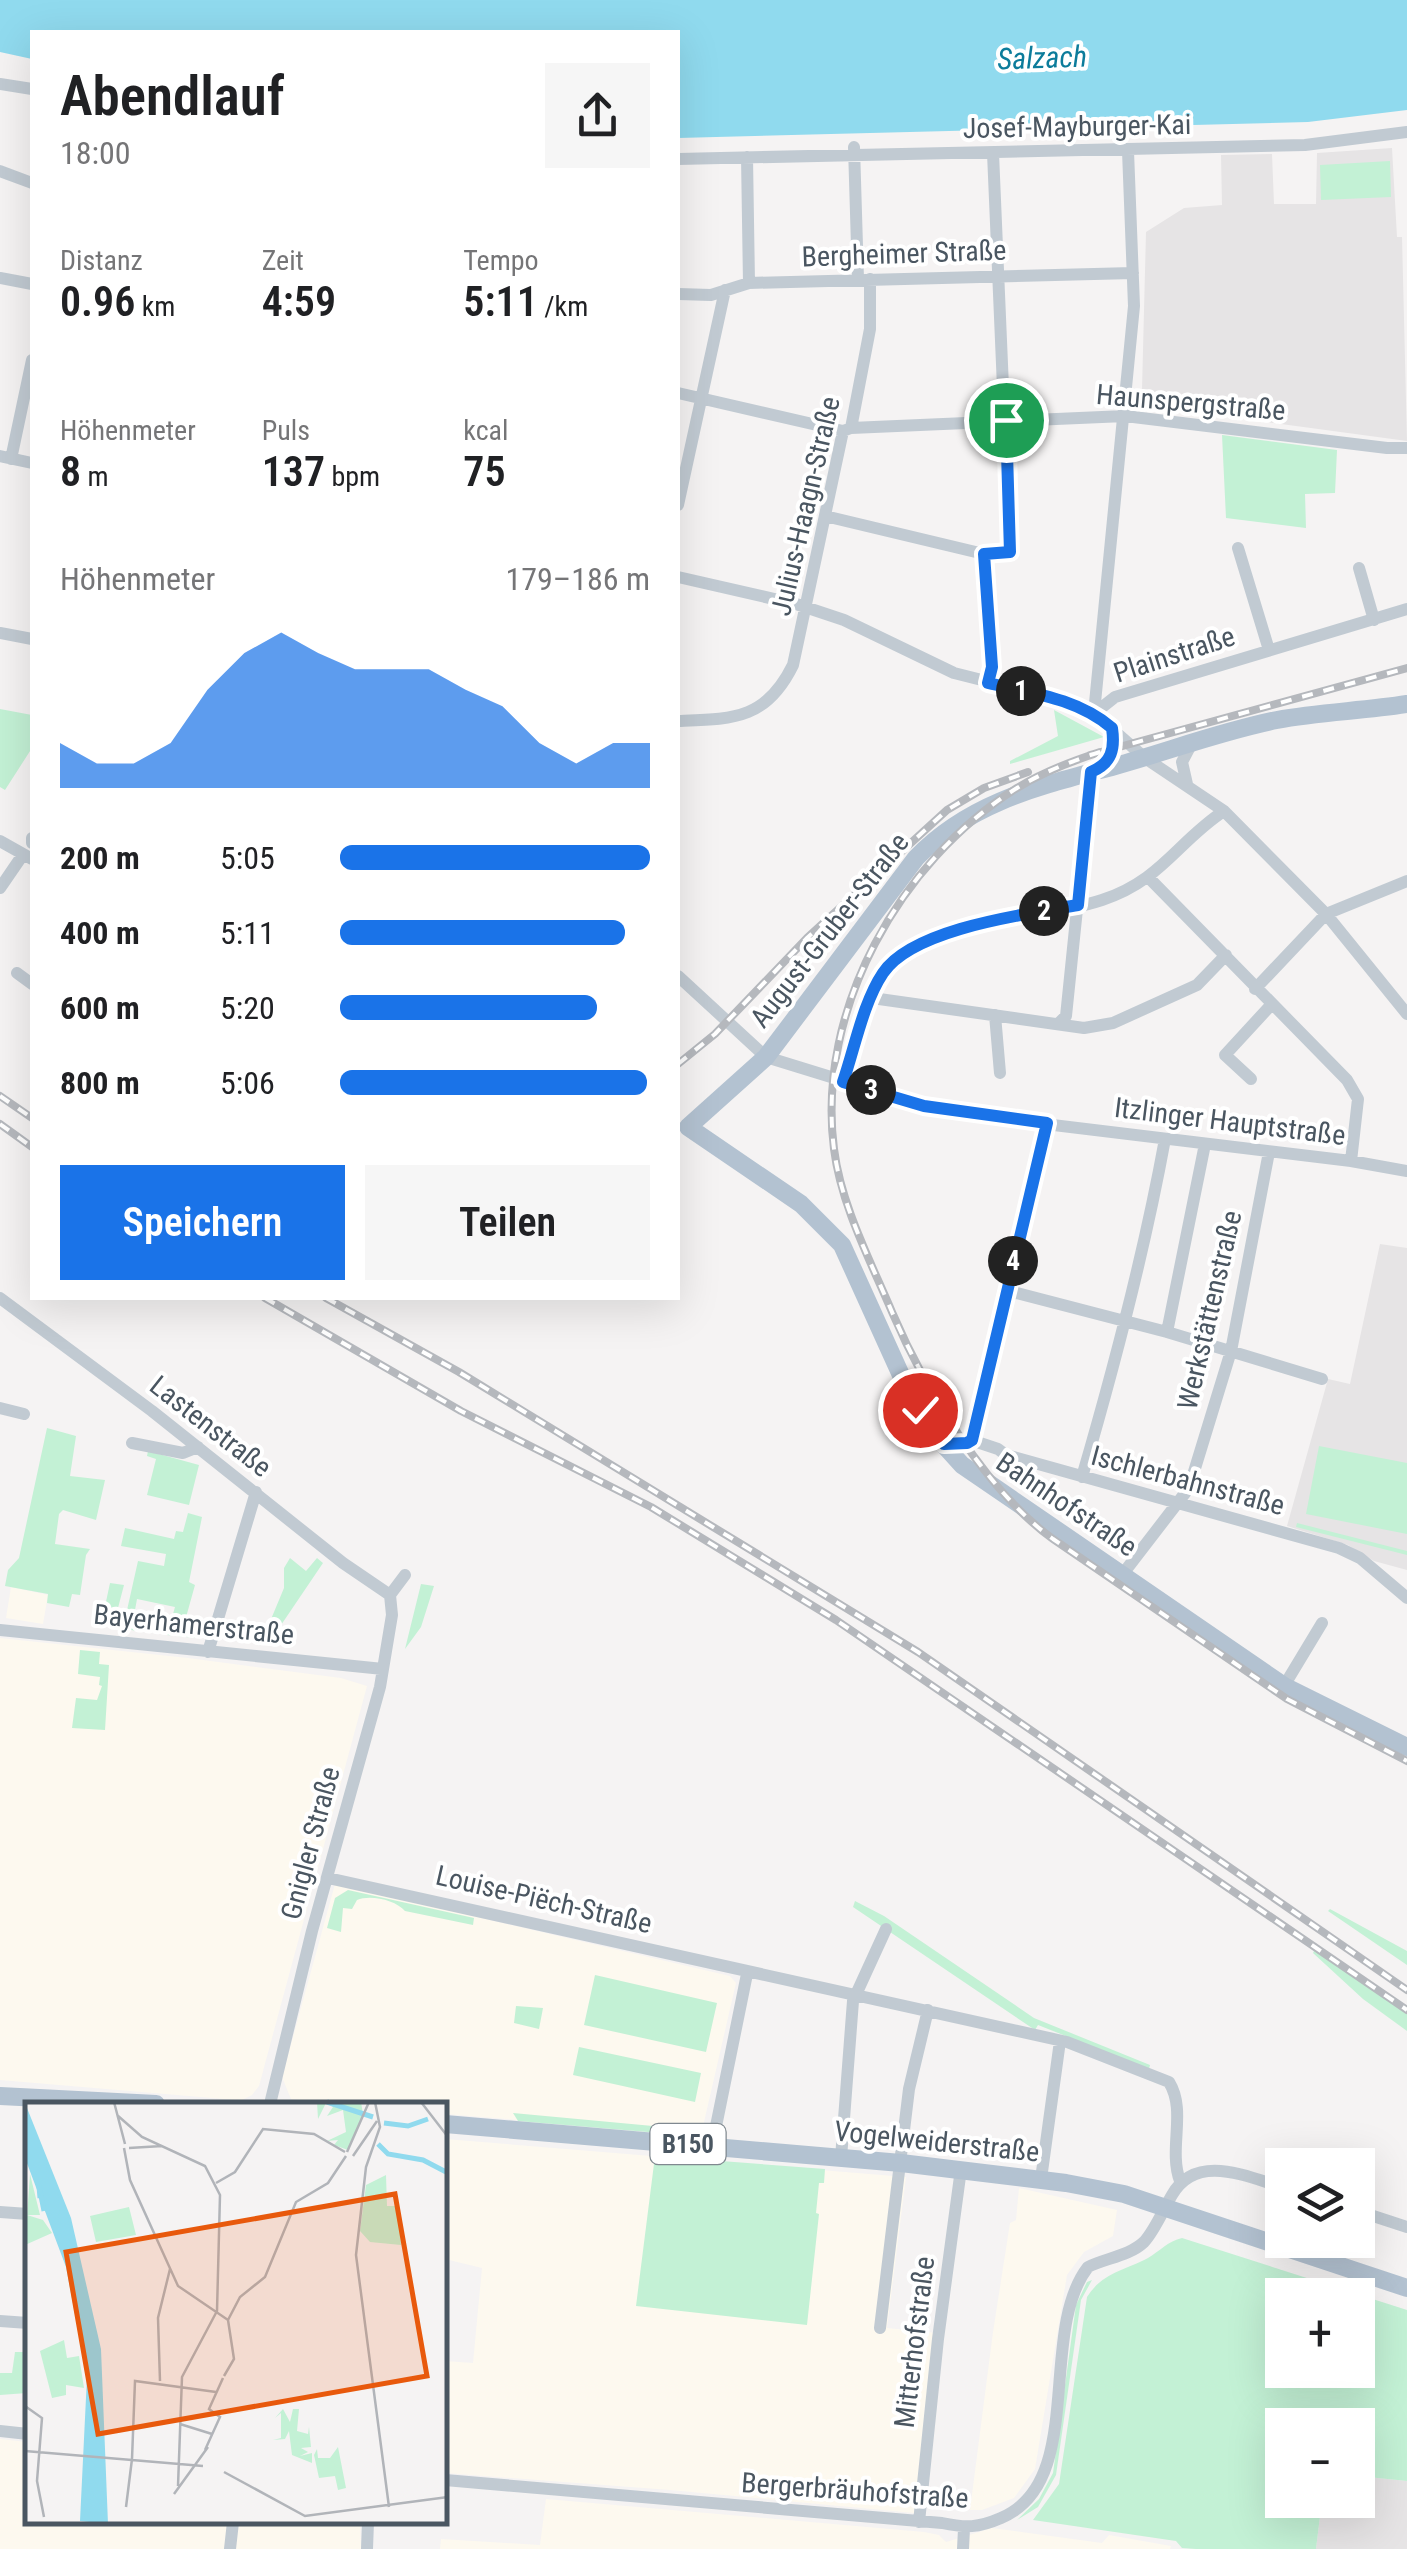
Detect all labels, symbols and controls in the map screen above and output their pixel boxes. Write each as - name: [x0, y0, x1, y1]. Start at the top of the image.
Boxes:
- water label: Salzach: [996, 38, 1088, 77]
- button: share: [545, 63, 650, 168]
- text: Abendlauf: [60, 64, 285, 128]
- street label: Josef-Mayburger-Kai: [963, 108, 1192, 145]
- text: 18:00: [60, 134, 131, 172]
- street label: Bergheimer Straße: [801, 233, 1007, 274]
- text: Distanz: [60, 244, 143, 277]
- text: Zeit: [262, 244, 304, 277]
- text: Tempo: [463, 244, 539, 277]
- text: 0.96: [60, 277, 135, 326]
- text: 4:59: [262, 277, 336, 326]
- text: 5:11: [463, 277, 538, 326]
- text: km: [135, 290, 175, 323]
- text: /km: [538, 290, 588, 323]
- pin: [964, 378, 1049, 463]
- street label: Haunspergstraße: [1095, 378, 1287, 427]
- street label: Julius-Haagn-Straße: [764, 393, 847, 619]
- icon: arrive: [979, 393, 1034, 448]
- text: Höhenmeter: [60, 414, 196, 447]
- text: Puls: [262, 414, 310, 447]
- text: kcal: [463, 414, 508, 447]
- text: 8: [60, 447, 81, 496]
- text: 137: [262, 447, 325, 496]
- text: 75: [463, 447, 506, 496]
- text: m: [81, 460, 109, 493]
- text: bpm: [325, 460, 380, 493]
- text: Höhenmeter: [60, 560, 215, 598]
- text: 179–186 m: [505, 560, 650, 598]
- street label: Plainstraße: [1109, 619, 1239, 690]
- pin: 1: [996, 666, 1046, 716]
- text: 1: [1014, 674, 1028, 707]
- street label: August-Gruber-Straße: [743, 826, 916, 1034]
- text: 200 m: [60, 839, 140, 877]
- text: 5:05: [220, 839, 275, 877]
- pin: 2: [1019, 886, 1069, 936]
- text: 2: [1037, 894, 1051, 927]
- text: 400 m: [60, 914, 140, 952]
- text: 5:11: [220, 914, 275, 952]
- text: 600 m: [60, 989, 140, 1027]
- text: 5:20: [220, 989, 275, 1027]
- text: 800 m: [60, 1064, 140, 1102]
- text: 5:06: [220, 1064, 275, 1102]
- pin: 3: [846, 1065, 896, 1115]
- text: 3: [864, 1073, 878, 1106]
- street label: Itzlinger Hauptstraße: [1113, 1091, 1347, 1152]
- button: Speichern: [60, 1165, 345, 1280]
- button: Teilen: [365, 1165, 650, 1280]
- street label: Werkstättenstraße: [1171, 1207, 1248, 1413]
- pin: 4: [988, 1236, 1038, 1286]
- text: 4: [1006, 1244, 1020, 1277]
- pin: [878, 1368, 963, 1453]
- street label: Lastenstraße: [144, 1369, 278, 1484]
- icon: check: [893, 1383, 948, 1438]
- street label: Ischlerbahnstraße: [1088, 1439, 1288, 1522]
- street label: Bahnhofstraße: [990, 1445, 1143, 1564]
- street label: Bayerhamerstraße: [92, 1598, 296, 1651]
- street label: Gnigler Straße: [274, 1763, 347, 1923]
- street label: Louise-Piëch-Straße: [433, 1859, 655, 1940]
- inset map: [25, 2102, 448, 2524]
- street label: Vogelweiderstraße: [833, 2114, 1041, 2169]
- road number: B150: [650, 2124, 726, 2164]
- map controls: [1265, 2148, 1375, 2518]
- button: layers: [1265, 2148, 1375, 2258]
- street label: Mitterhofstraße: [888, 2254, 941, 2430]
- button: +: [1265, 2278, 1375, 2388]
- button: −: [1265, 2408, 1375, 2518]
- street label: Bergerbräuhofstraße: [740, 2466, 970, 2515]

